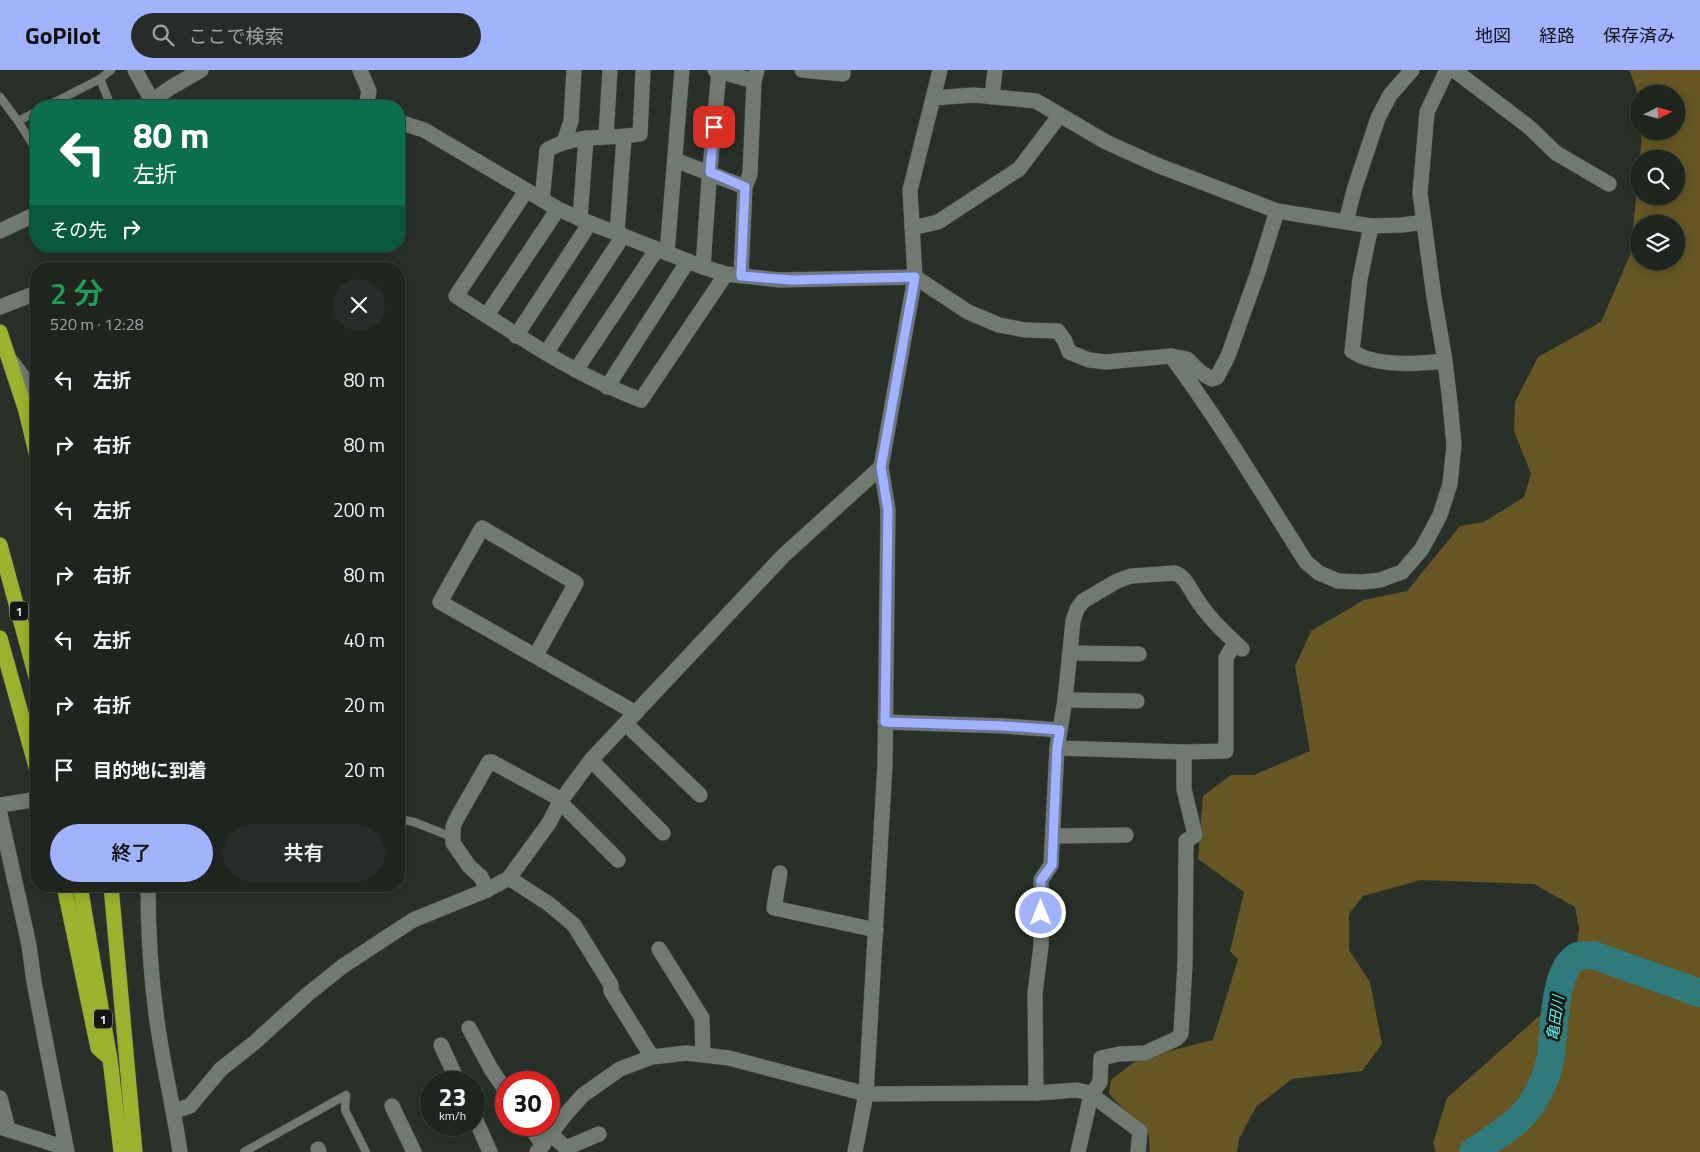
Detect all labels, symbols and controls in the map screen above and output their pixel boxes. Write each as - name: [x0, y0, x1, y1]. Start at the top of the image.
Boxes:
- search box: [131, 13, 481, 58]
- text: GoPilot: [25, 17, 101, 53]
- icon: search: [149, 21, 177, 49]
- text: ここで検索: [189, 21, 284, 50]
- text: 地図: [1475, 22, 1511, 49]
- text: 経路: [1539, 22, 1575, 49]
- text: 保存済み: [1603, 22, 1675, 49]
- north arrow: [1630, 85, 1685, 140]
- map controls: [1630, 85, 1685, 270]
- pin: [693, 106, 735, 148]
- text: 80 m: [133, 108, 209, 162]
- icon: arrive: [700, 113, 728, 141]
- icon: left: [50, 120, 115, 185]
- button: search: [1630, 150, 1685, 205]
- text: 左折: [133, 157, 177, 191]
- text: その先: [50, 215, 107, 244]
- icon: right: [117, 215, 145, 243]
- button: layers: [1630, 215, 1685, 270]
- text: 2 分: [50, 270, 103, 316]
- button: close: [333, 279, 385, 331]
- text: 520 m · 12:28: [50, 312, 144, 336]
- text: 左折: [93, 365, 131, 394]
- text: 80 m: [344, 365, 385, 394]
- icon: left: [50, 366, 78, 394]
- text: 右折: [93, 430, 131, 459]
- text: 80 m: [344, 430, 385, 459]
- icon: right: [50, 431, 78, 459]
- text: 左折: [93, 495, 131, 524]
- text: 200 m: [333, 495, 385, 524]
- icon: left: [50, 496, 78, 524]
- text: 右折: [93, 560, 131, 589]
- text: 80 m: [344, 560, 385, 589]
- icon: right: [50, 561, 78, 589]
- road number: 1: [10, 602, 28, 620]
- text: 左折: [93, 625, 131, 654]
- text: 40 m: [344, 625, 385, 654]
- icon: left: [50, 626, 78, 654]
- text: 右折: [93, 690, 131, 719]
- text: 20 m: [344, 690, 385, 719]
- icon: right: [50, 691, 78, 719]
- text: 目的地に到着: [93, 755, 207, 784]
- text: 20 m: [344, 755, 385, 784]
- icon: arrive: [50, 756, 78, 784]
- button: 終了: [50, 824, 213, 882]
- button: 共有: [223, 824, 385, 882]
- position arrow: [1014, 886, 1066, 938]
- water label: 亀田川: [1540, 992, 1570, 1042]
- road number: 1: [94, 1010, 112, 1029]
- speed limit sign: 30: [495, 1071, 560, 1136]
- text: 23: [438, 1078, 467, 1116]
- text: km/h: [439, 1106, 466, 1125]

